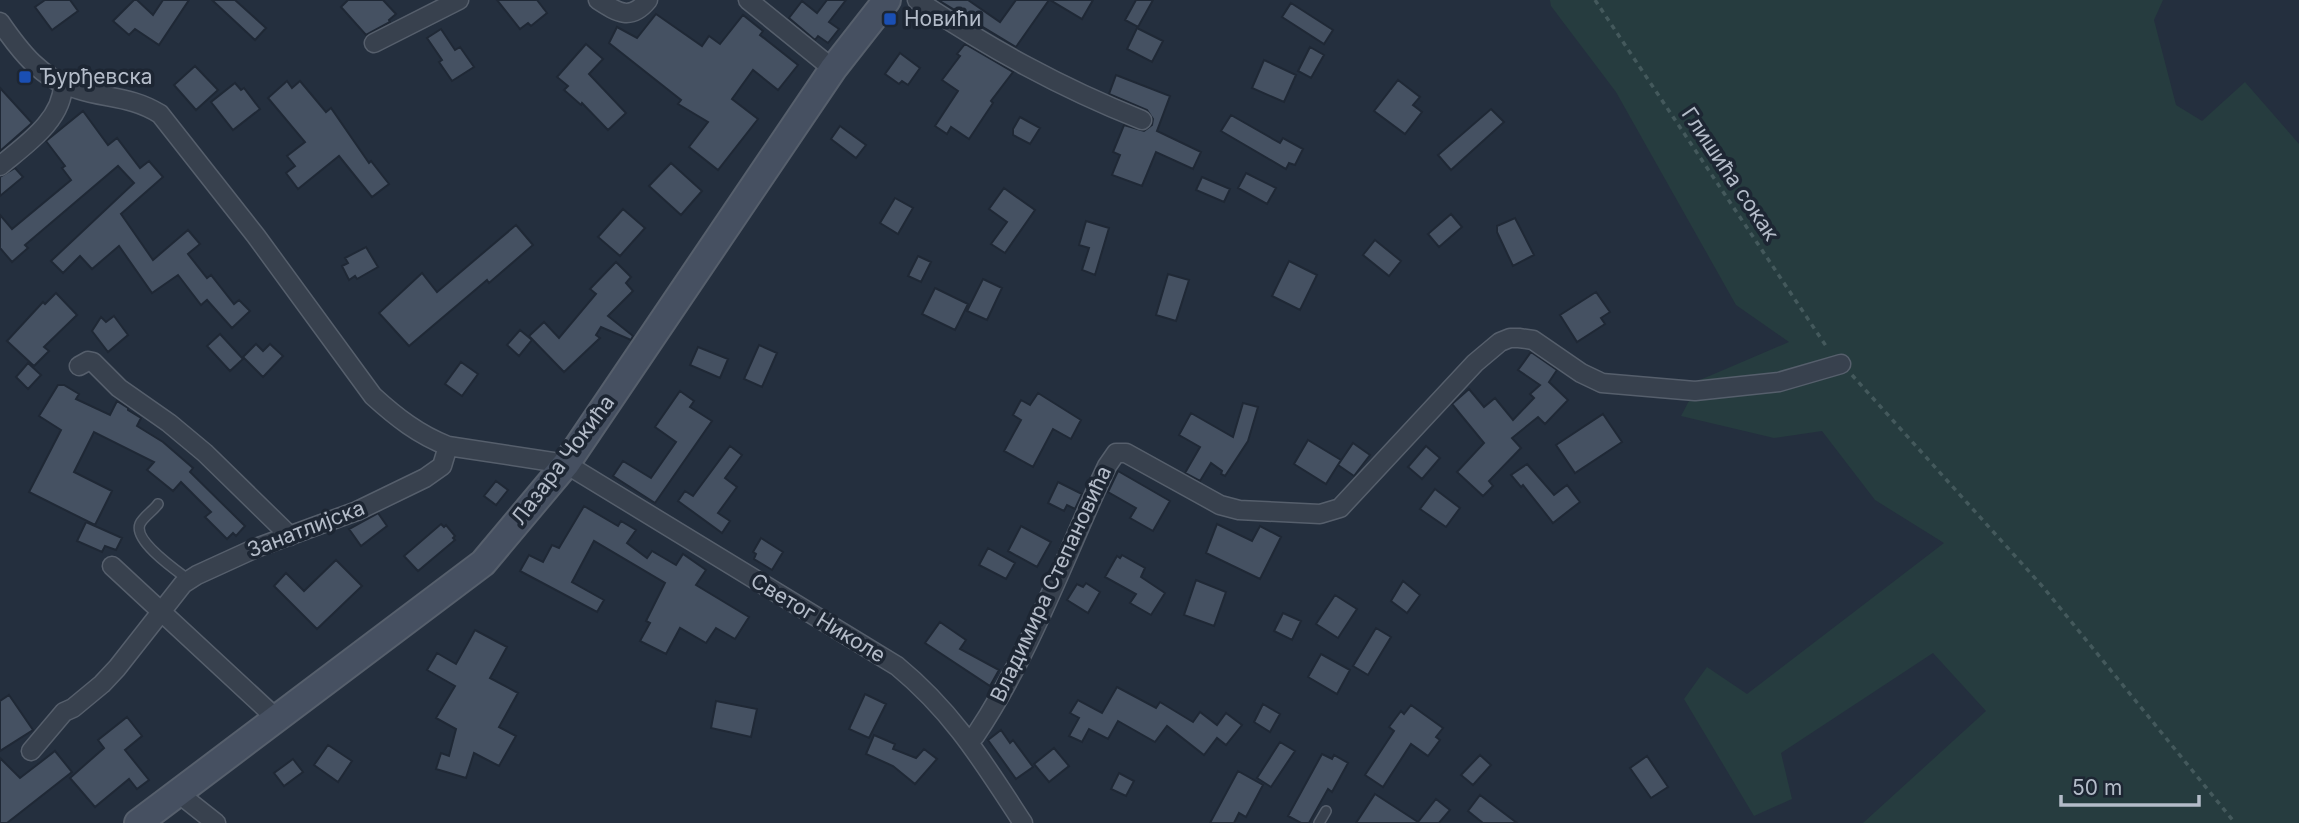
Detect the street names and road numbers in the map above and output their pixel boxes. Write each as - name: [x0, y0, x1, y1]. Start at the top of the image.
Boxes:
- street label: Глишића сокак: [1677, 102, 1785, 246]
- street label: Лазара Чокића: [506, 390, 619, 529]
- street label: Владимира Степановића: [985, 462, 1116, 706]
- street label: Занатлијска: [244, 495, 368, 562]
- street label: Светог Николе: [747, 568, 890, 668]

